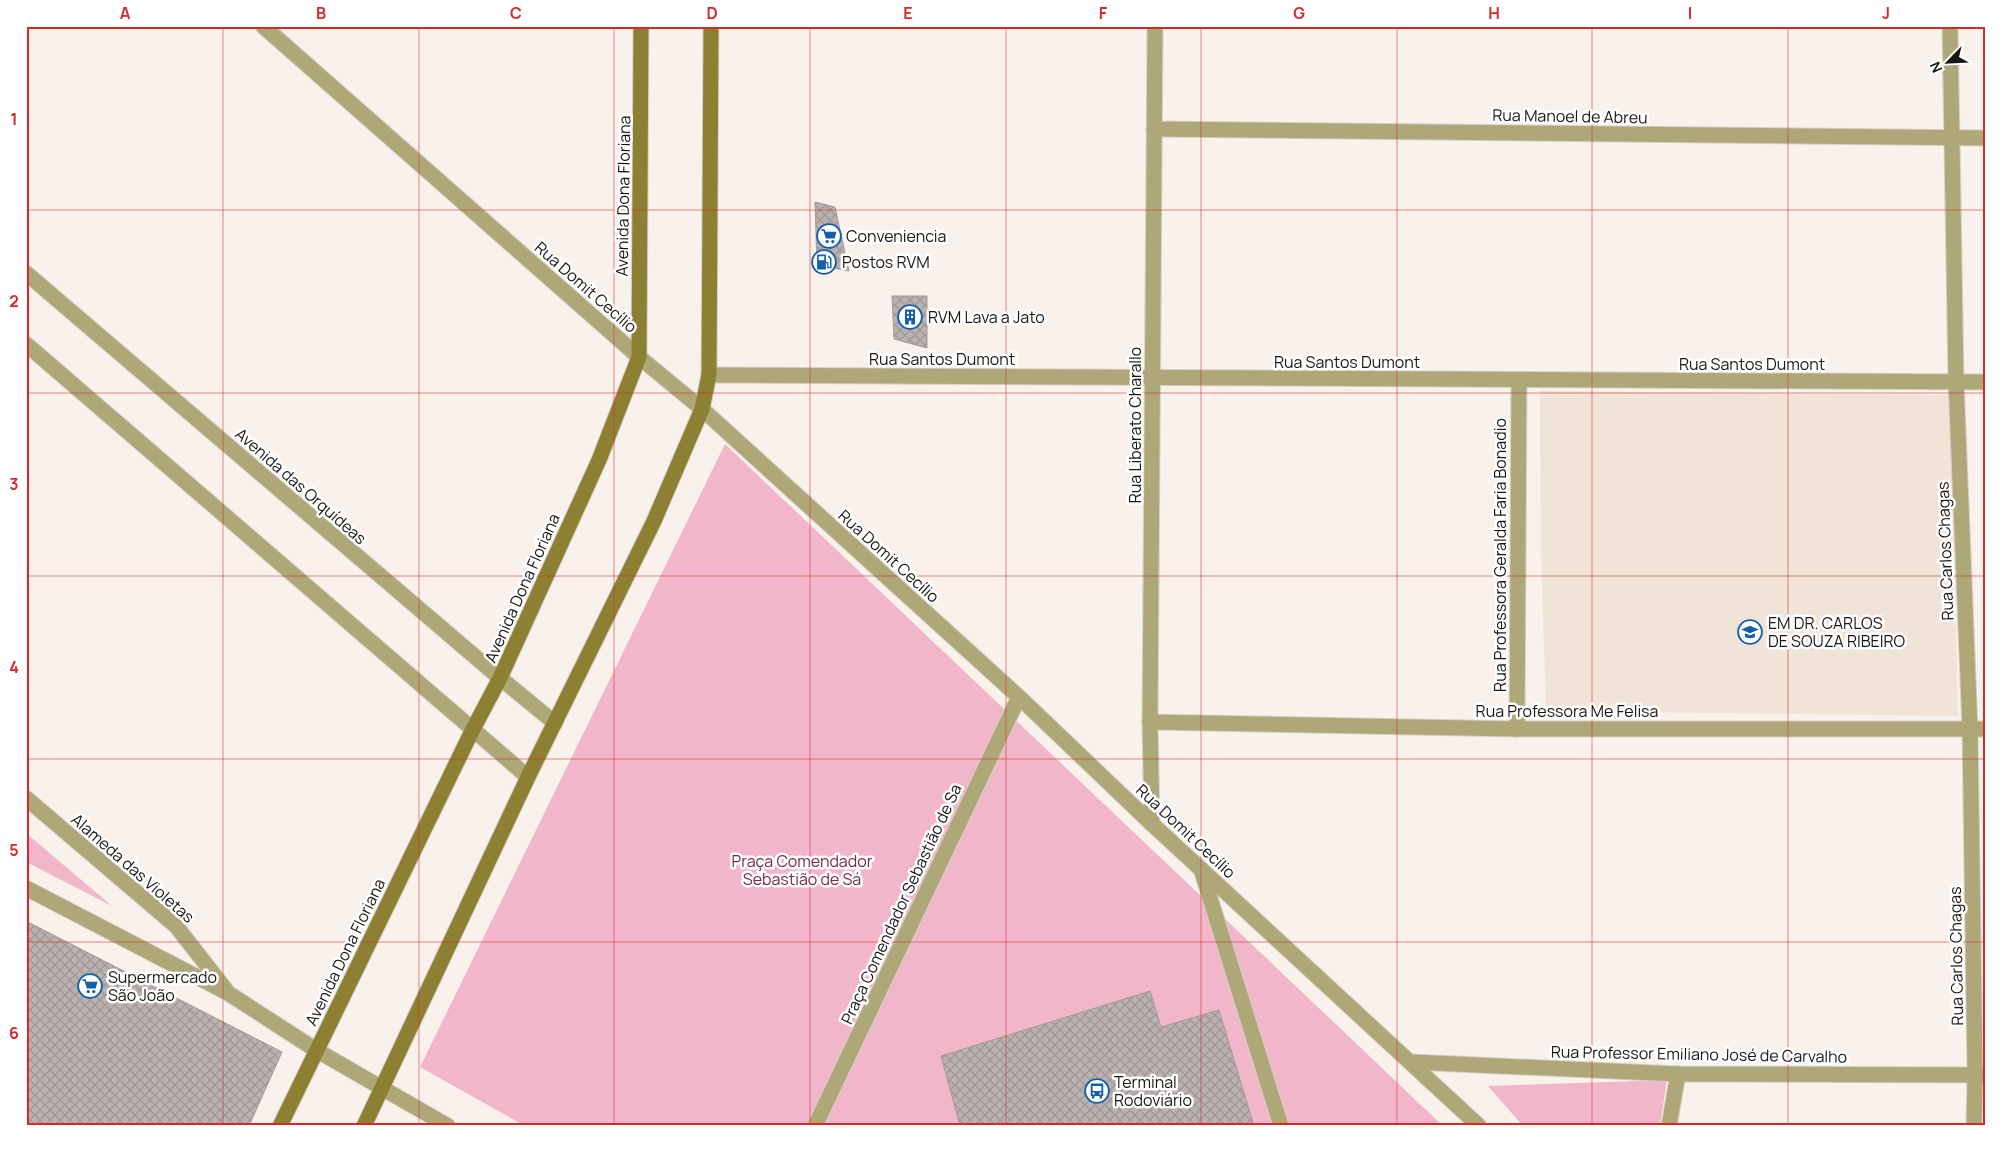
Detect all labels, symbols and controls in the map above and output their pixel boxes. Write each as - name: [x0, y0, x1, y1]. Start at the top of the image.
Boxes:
- text: A: [120, 2, 131, 24]
- text: B: [316, 2, 326, 24]
- text: C: [510, 2, 522, 24]
- text: D: [706, 2, 718, 24]
- text: E: [903, 2, 913, 24]
- text: F: [1099, 2, 1108, 24]
- text: G: [1293, 2, 1305, 24]
- text: H: [1488, 2, 1500, 24]
- text: I: [1688, 2, 1692, 24]
- text: J: [1882, 2, 1890, 24]
- north arrow: [1924, 38, 1974, 88]
- text: N: [1925, 59, 1946, 76]
- street label: Rua Manoel de Abreu: [1492, 104, 1648, 128]
- text: 1: [10, 108, 18, 130]
- street label: Avenida Dona Floriana: [611, 115, 635, 277]
- supermarket icon: Conveniencia: [816, 223, 842, 249]
- place label: Conveniencia: [846, 225, 946, 247]
- street label: Rua Domit Cecílio: [530, 236, 642, 338]
- fuel station icon: Postos RVM: [811, 249, 837, 275]
- place label: Postos RVM: [842, 251, 930, 273]
- text: 2: [9, 290, 19, 312]
- building icon: RVM Lava a Jato: [897, 304, 923, 330]
- place label: RVM Lava a Jato: [928, 306, 1045, 328]
- street label: Rua Liberato Charallo: [1124, 347, 1146, 503]
- street label: Rua Santos Dumont: [869, 348, 1015, 370]
- street label: Rua Santos Dumont: [1274, 351, 1420, 373]
- street label: Rua Santos Dumont: [1679, 353, 1825, 375]
- street label: Rua Professora Geralda Faria Bonadio: [1489, 418, 1511, 692]
- street label: Avenida das Orquídeas: [231, 423, 371, 549]
- text: 3: [9, 473, 19, 495]
- street label: Rua Carlos Chagas: [1932, 481, 1958, 621]
- street label: Rua Domit Cecílio: [834, 505, 944, 607]
- street label: Avenida Dona Floriana: [479, 510, 565, 666]
- place label: EM DR. CARLOS DE SOUZA RIBEIRO: [1768, 612, 1905, 652]
- school or university icon: EM DR. CARLOS DE SOUZA RIBEIRO: [1737, 619, 1763, 645]
- text: 4: [9, 656, 19, 678]
- street label: Rua Professora Me Felisa: [1476, 700, 1658, 722]
- street label: Rua Domit Cecílio: [1131, 779, 1241, 883]
- street label: Praça Comendador Sebastião de Sa: [836, 780, 966, 1028]
- street label: Alameda das Violetas: [67, 808, 199, 928]
- text: 5: [9, 839, 19, 861]
- park label: Praça Comendador Sebastião de Sá: [732, 850, 873, 890]
- street label: Avenida Dona Floriana: [300, 875, 390, 1029]
- street label: Rua Carlos Chagas: [1944, 886, 1968, 1026]
- place label: Supermercado São João: [108, 966, 217, 1006]
- supermarket icon: Supermercado São João: [77, 973, 103, 999]
- text: 6: [9, 1022, 19, 1044]
- street label: Rua Professor Emiliano José de Carvalho: [1551, 1040, 1847, 1068]
- place label: Terminal Rodoviário: [1114, 1071, 1192, 1111]
- bus stop icon: Terminal Rodoviário: [1084, 1078, 1110, 1104]

